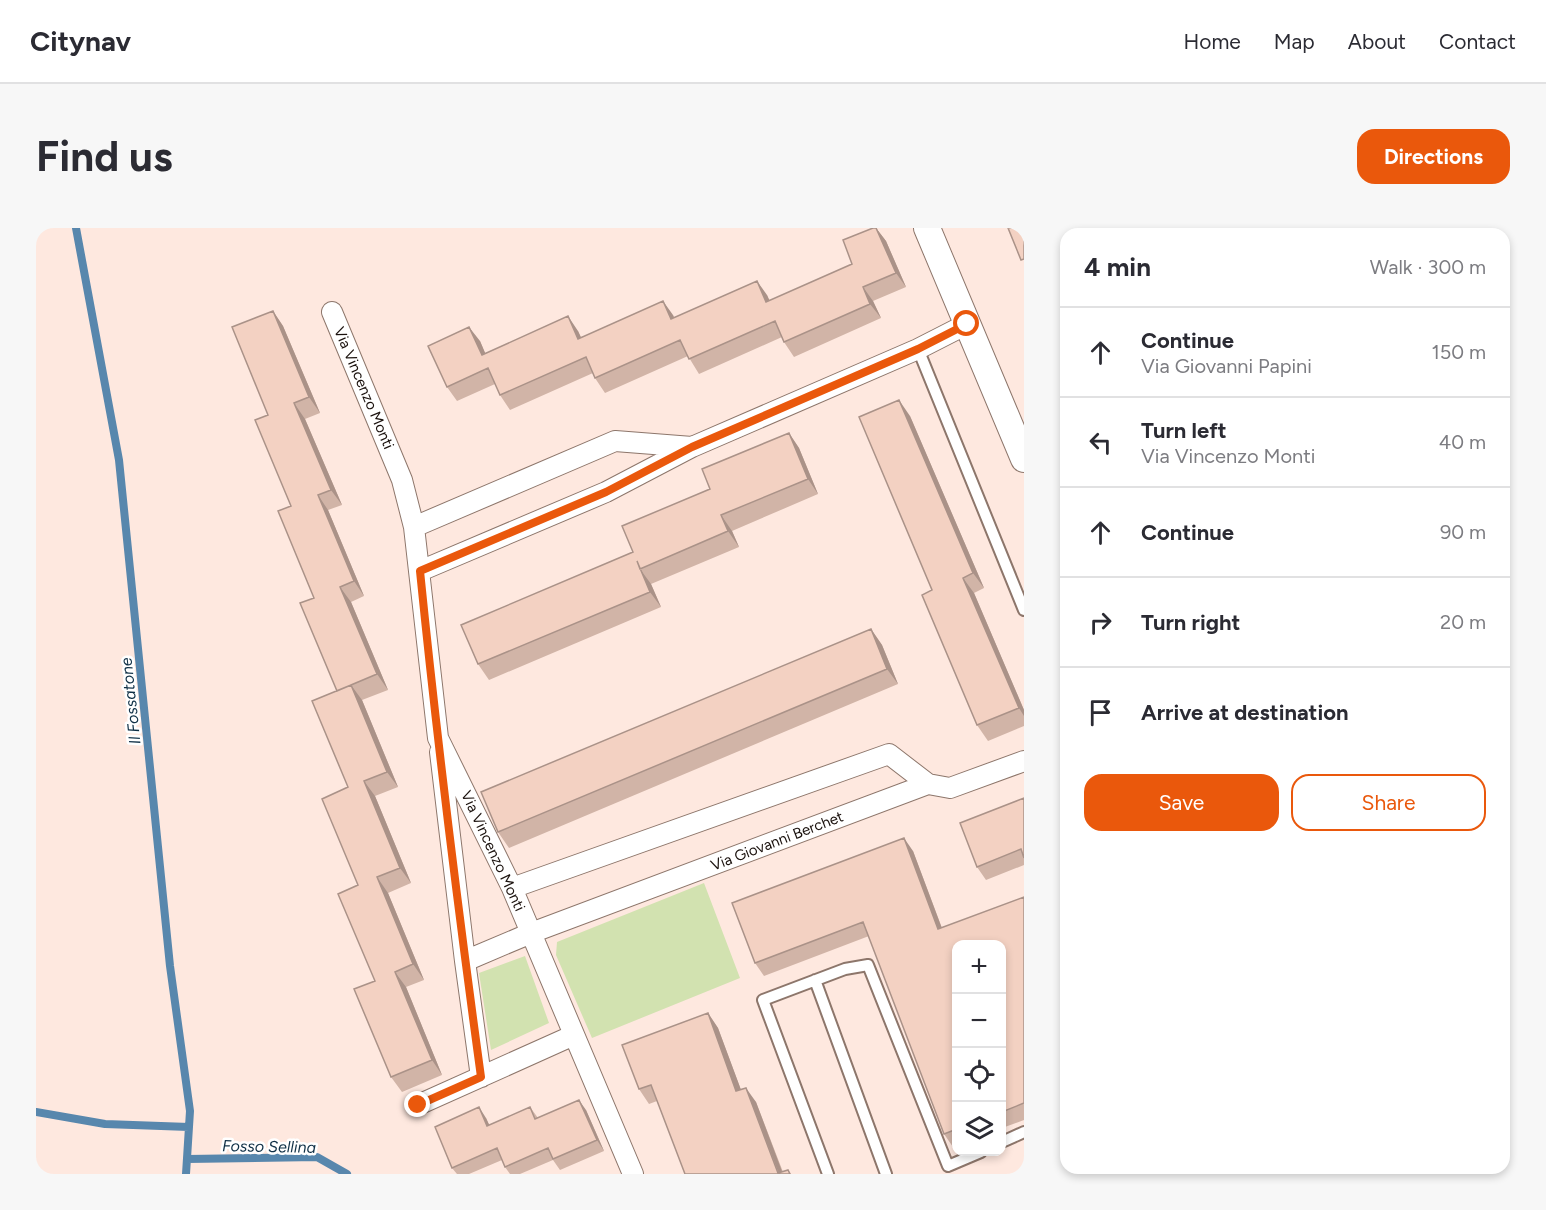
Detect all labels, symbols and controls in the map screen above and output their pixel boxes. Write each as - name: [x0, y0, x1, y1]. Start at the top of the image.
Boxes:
- text: Citynav: [30, 24, 131, 58]
- text: Home: [1184, 29, 1241, 54]
- text: Map: [1274, 29, 1315, 54]
- text: About: [1348, 29, 1406, 54]
- text: Contact: [1439, 29, 1516, 54]
- button: Directions: [1357, 129, 1510, 184]
- text: Find us: [36, 131, 173, 182]
- text: 4 min: [1084, 251, 1151, 283]
- text: Walk · 300 m: [1370, 255, 1486, 279]
- route start: [953, 310, 979, 336]
- street label: Via Vincenzo Monti: [330, 324, 398, 452]
- text: Continue: [1141, 327, 1234, 354]
- icon: ahead: [1084, 336, 1117, 369]
- text: 150 m: [1431, 340, 1486, 364]
- text: Via Giovanni Papini: [1141, 354, 1312, 378]
- text: Turn left: [1141, 417, 1227, 444]
- icon: left: [1084, 426, 1117, 459]
- text: 40 m: [1439, 430, 1486, 454]
- text: Via Vincenzo Monti: [1141, 444, 1315, 468]
- icon: ahead: [1084, 516, 1117, 549]
- text: Continue: [1141, 519, 1234, 546]
- text: 90 m: [1440, 520, 1486, 544]
- icon: right: [1084, 606, 1117, 639]
- text: Turn right: [1141, 609, 1240, 636]
- text: 20 m: [1440, 610, 1486, 634]
- water label: Il Fossatone: [116, 656, 145, 745]
- icon: arrive: [1084, 696, 1117, 729]
- text: Arrive at destination: [1141, 699, 1349, 726]
- button: Save: [1084, 774, 1279, 831]
- button: Share: [1291, 774, 1486, 831]
- street label: Via Vincenzo Monti: [457, 788, 529, 914]
- street label: Via Giovanni Berchet: [708, 807, 846, 875]
- map controls: [952, 940, 1006, 1156]
- button: +: [952, 940, 1006, 994]
- button: −: [952, 994, 1006, 1048]
- button: locate: [952, 1048, 1006, 1102]
- route end: [404, 1091, 430, 1117]
- button: layers: [952, 1102, 1006, 1156]
- water label: Fosso Sellina: [222, 1136, 316, 1157]

